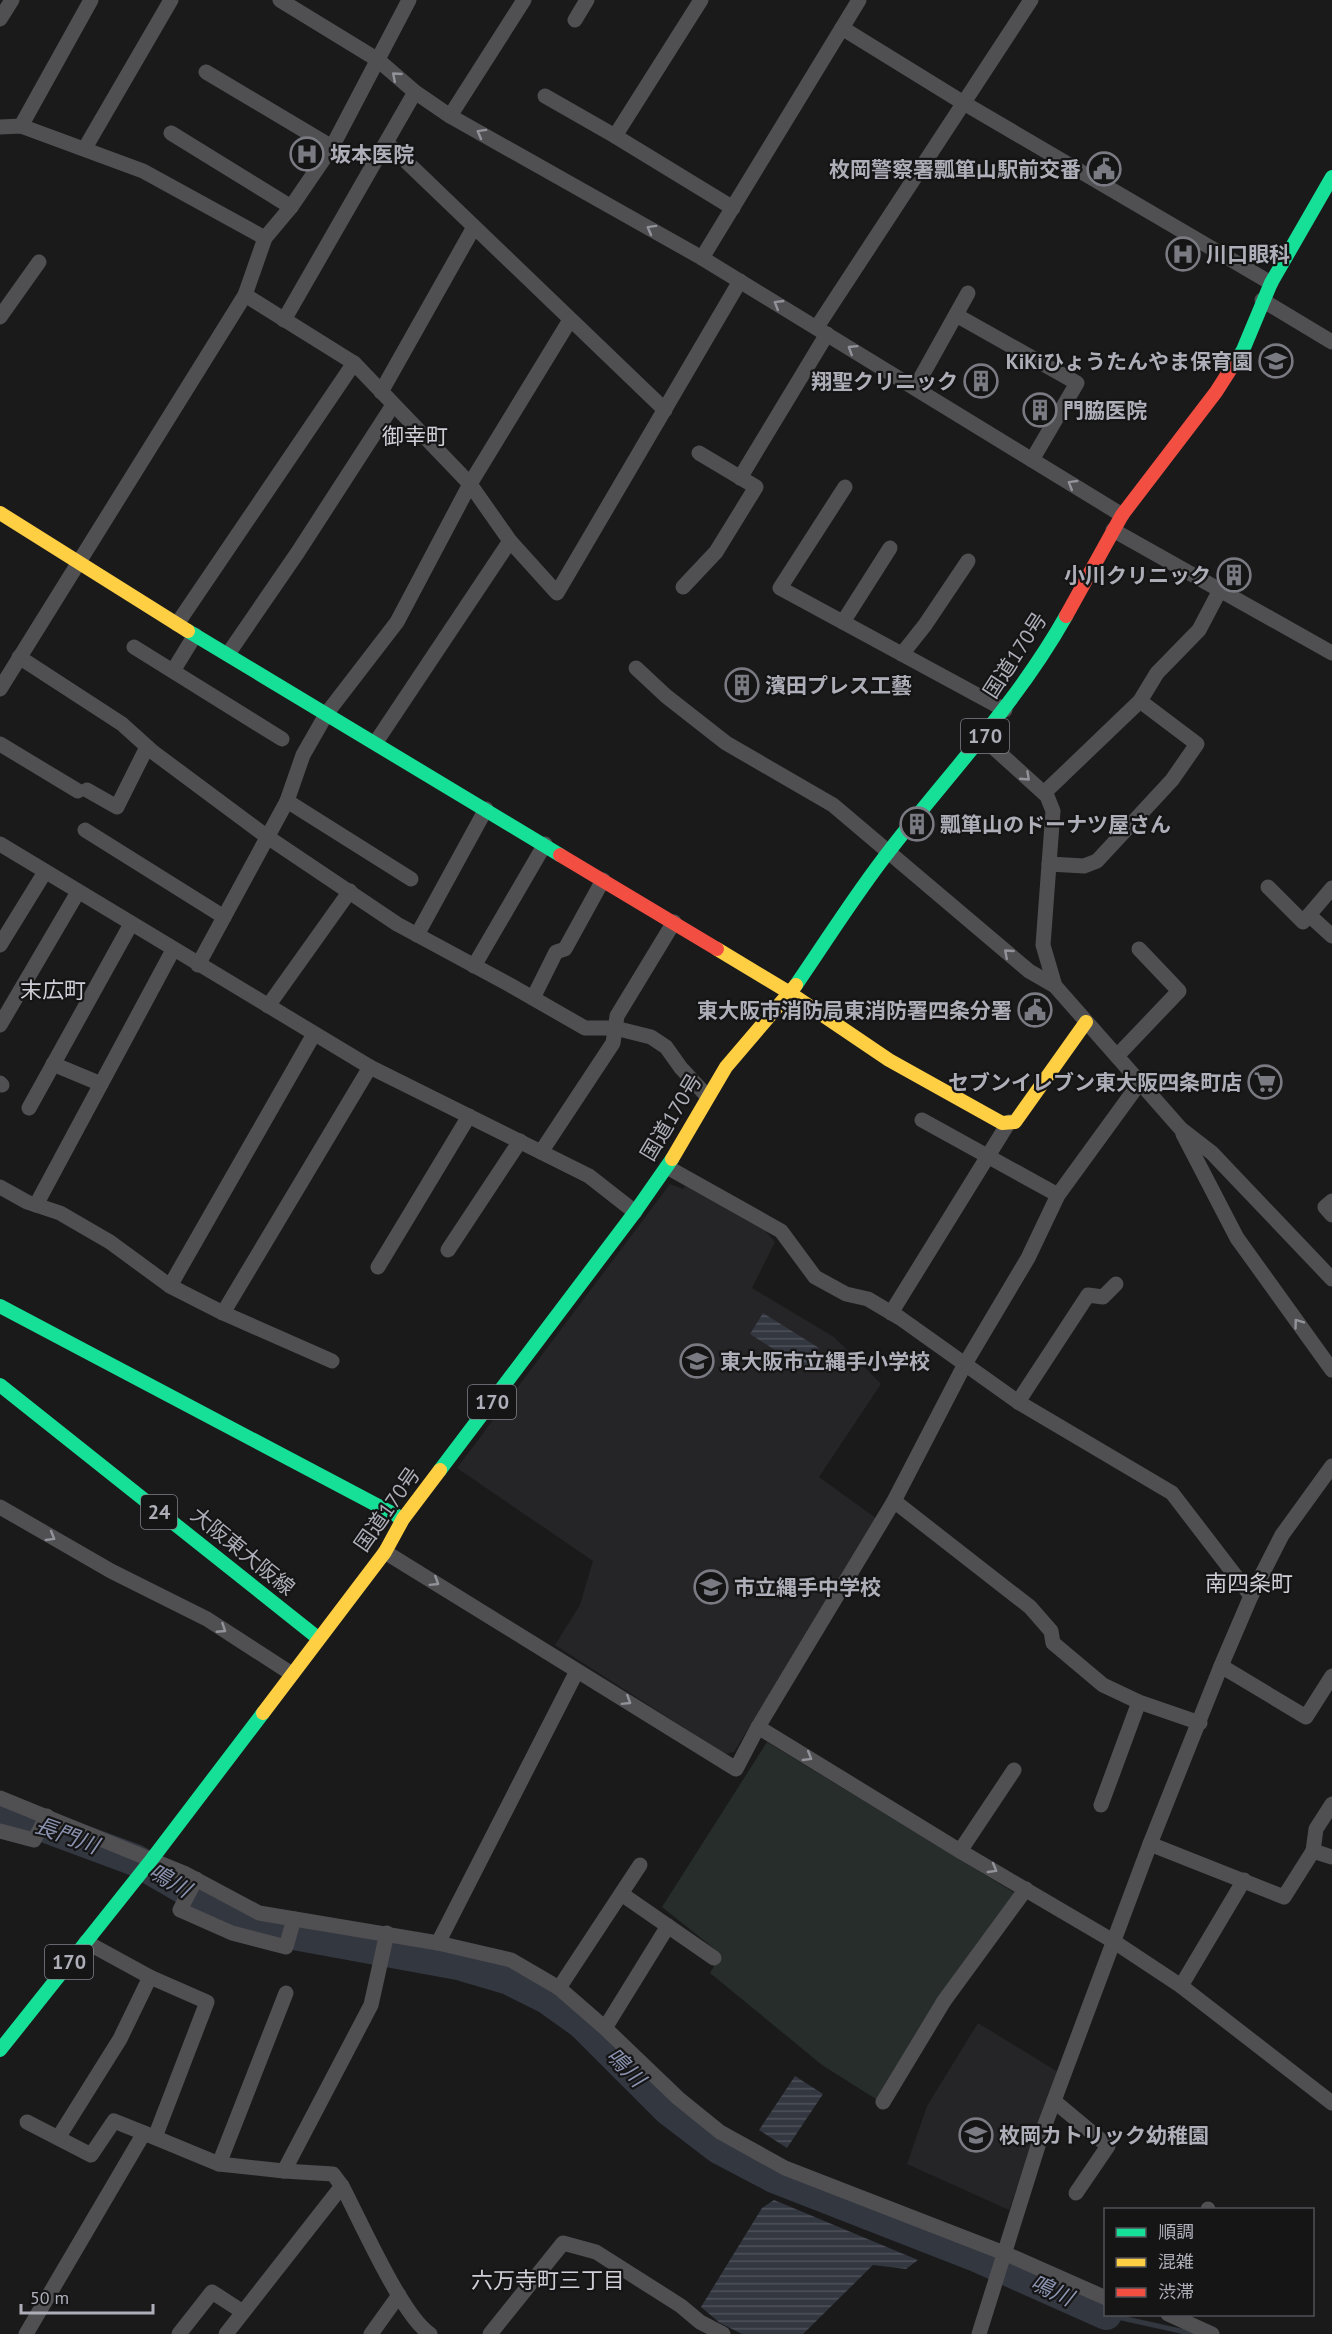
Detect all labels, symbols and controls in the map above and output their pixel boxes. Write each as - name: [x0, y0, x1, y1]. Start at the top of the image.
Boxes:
- one-way arrow: [392, 72, 403, 83]
- one-way arrow: [477, 129, 488, 141]
- hospital icon: 坂本医院: [289, 136, 325, 172]
- place label: 坂本医院: [330, 141, 414, 168]
- public building icon: 枚岡警察署瓢箪山駅前交番: [1086, 151, 1122, 187]
- place label: 枚岡警察署瓢箪山駅前交番: [829, 156, 1081, 183]
- one-way arrow: [647, 225, 658, 236]
- hospital icon: 川口眼科: [1165, 236, 1201, 272]
- place label: 川口眼科: [1206, 241, 1290, 268]
- one-way arrow: [774, 300, 784, 312]
- school or university icon: KiKiひょうたんやま保育園: [1258, 343, 1294, 379]
- one-way arrow: [848, 344, 858, 356]
- place label: KiKiひょうたんやま保育園: [1006, 348, 1253, 375]
- building icon: 翔聖クリニック: [963, 363, 999, 399]
- place label: 翔聖クリニック: [811, 368, 958, 395]
- building icon: 門脇医院: [1022, 392, 1058, 428]
- place label: 門脇医院: [1063, 397, 1147, 424]
- district label: 御幸町: [382, 422, 448, 450]
- one-way arrow: [1068, 480, 1078, 492]
- building icon: 小川クリニック: [1216, 557, 1252, 593]
- place label: 小川クリニック: [1064, 562, 1211, 589]
- street label: 国道170号: [977, 607, 1053, 703]
- building icon: 濱田プレス工藝: [724, 667, 760, 703]
- place label: 濱田プレス工藝: [765, 672, 912, 699]
- road number: 170: [961, 719, 1009, 753]
- one-way arrow: [1020, 770, 1030, 781]
- building icon: 瓢箪山のドーナツ屋さん: [899, 806, 935, 842]
- place label: 瓢箪山のドーナツ屋さん: [940, 811, 1171, 838]
- one-way arrow: [1004, 949, 1014, 960]
- district label: 末広町: [20, 976, 86, 1004]
- public building icon: 東大阪市消防局東消防署四条分署: [1017, 992, 1053, 1028]
- place label: 東大阪市消防局東消防署四条分署: [697, 997, 1012, 1024]
- supermarket icon: セブンイレブン東大阪四条町店: [1247, 1064, 1283, 1100]
- street label: 国道170号: [634, 1068, 708, 1166]
- place label: セブンイレブン東大阪四条町店: [948, 1069, 1242, 1096]
- one-way arrow: [1294, 1319, 1305, 1330]
- school or university icon: 東大阪市立縄手小学校: [679, 1343, 715, 1379]
- place label: 東大阪市立縄手小学校: [720, 1348, 930, 1375]
- road number: 170: [468, 1385, 516, 1419]
- street label: 国道170号: [348, 1461, 426, 1557]
- road number: 24: [141, 1495, 177, 1529]
- street label: 大阪東大阪線: [186, 1501, 300, 1601]
- one-way arrow: [45, 1529, 55, 1541]
- school or university icon: 市立縄手中学校: [693, 1569, 729, 1605]
- district label: 南四条町: [1205, 1569, 1293, 1597]
- place label: 市立縄手中学校: [734, 1574, 881, 1601]
- one-way arrow: [428, 1575, 439, 1586]
- one-way arrow: [216, 1621, 226, 1633]
- one-way arrow: [621, 1694, 631, 1706]
- one-way arrow: [802, 1750, 812, 1762]
- water label: 長門川: [31, 1811, 105, 1860]
- water label: 鳴川: [144, 1857, 198, 1904]
- one-way arrow: [986, 1862, 997, 1873]
- road number: 170: [45, 1945, 93, 1979]
- water label: 鳴川: [601, 2042, 653, 2094]
- school or university icon: 枚岡カトリック幼稚園: [958, 2117, 994, 2153]
- place label: 枚岡カトリック幼稚園: [999, 2122, 1209, 2149]
- legend: [1104, 2208, 1314, 2316]
- text: 順調: [1158, 2220, 1194, 2243]
- text: 混雑: [1158, 2250, 1194, 2273]
- district label: 六万寺町三丁目: [471, 2266, 625, 2294]
- water label: 鳴川: [1026, 2268, 1080, 2313]
- scale bar: [21, 2277, 153, 2315]
- text: 渋滞: [1158, 2280, 1194, 2303]
- text: 50 m: [30, 2286, 69, 2309]

